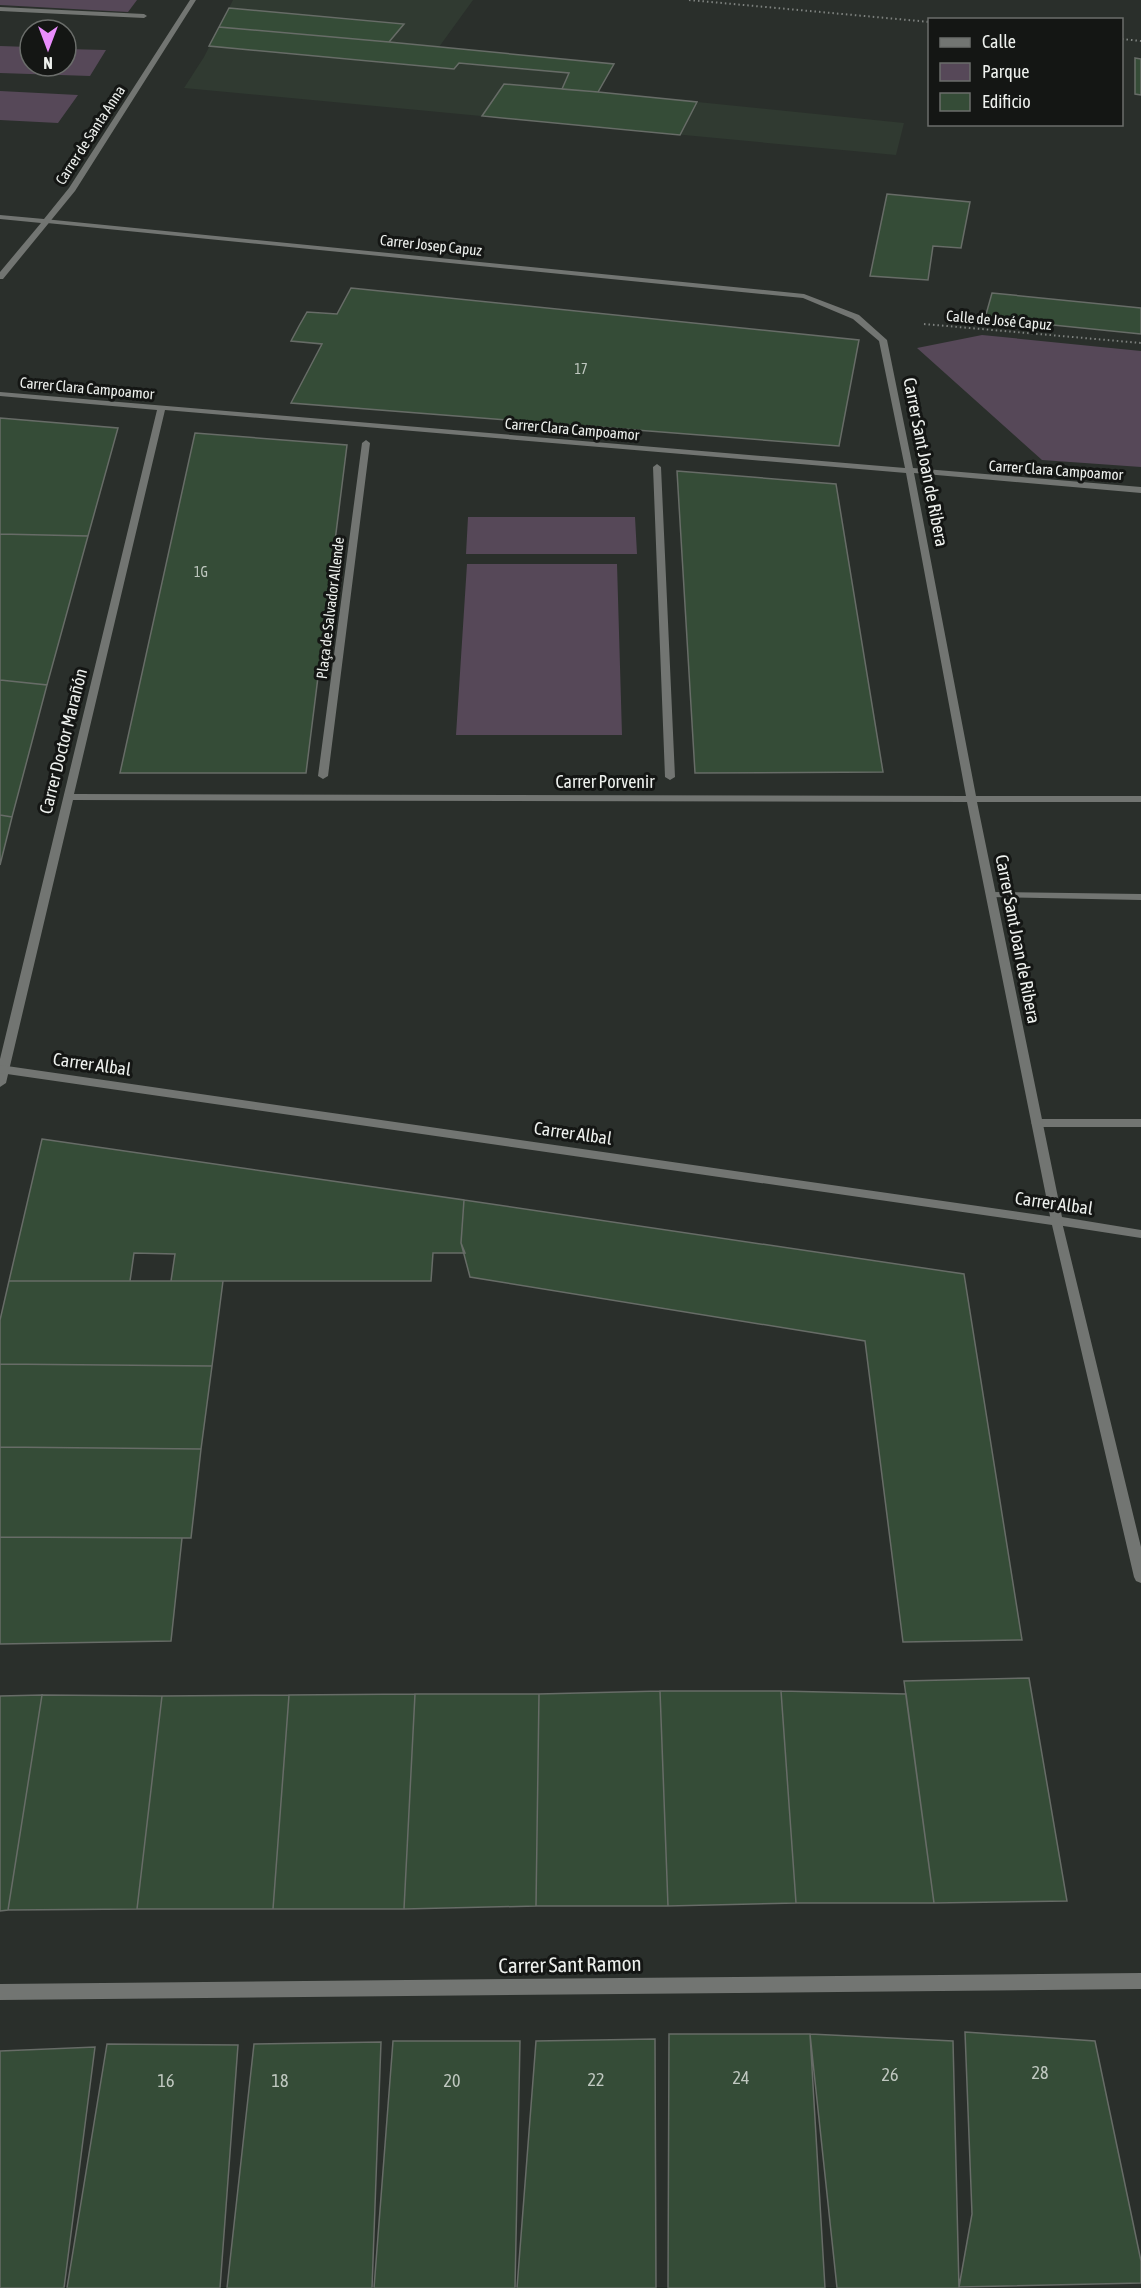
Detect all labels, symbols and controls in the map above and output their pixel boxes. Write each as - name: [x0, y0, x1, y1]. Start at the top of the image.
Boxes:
- north arrow: [18, 18, 78, 78]
- legend: [928, 18, 1123, 126]
- text: Calle: [982, 31, 1016, 52]
- text: N: [43, 54, 53, 72]
- text: Parque: [982, 61, 1030, 82]
- street label: Carrer de Santa Anna: [52, 82, 128, 188]
- text: Edificio: [982, 91, 1031, 112]
- street label: Carrer Josep Capuz: [379, 231, 483, 259]
- street label: Calle de José Capuz: [946, 307, 1053, 333]
- house number: 17: [574, 361, 588, 377]
- street label: Carrer Clara Campoamor: [19, 374, 155, 402]
- street label: Carrer Sant Joan de Ribera: [899, 376, 953, 548]
- street label: Carrer Clara Campoamor: [504, 415, 640, 443]
- street label: Carrer Clara Campoamor: [988, 457, 1124, 483]
- street label: Plaça de Salvador Allende: [313, 536, 347, 680]
- house number: 1G: [194, 564, 208, 580]
- street label: Carrer Doctor Marañón: [35, 666, 91, 816]
- street label: Carrer Porvenir: [555, 771, 655, 792]
- street label: Carrer Sant Joan de Ribera: [991, 853, 1045, 1025]
- street label: Carrer Albal: [52, 1048, 132, 1080]
- street label: Carrer Albal: [533, 1117, 613, 1149]
- street label: Carrer Albal: [1014, 1187, 1094, 1219]
- street label: Carrer Sant Ramon: [498, 1951, 642, 1977]
- house number: 28: [1032, 2062, 1048, 2083]
- house number: 26: [882, 2064, 898, 2085]
- house number: 24: [733, 2067, 749, 2088]
- house number: 22: [588, 2069, 604, 2090]
- house number: 16: [158, 2070, 174, 2091]
- house number: 18: [272, 2070, 288, 2091]
- house number: 20: [444, 2070, 460, 2091]

